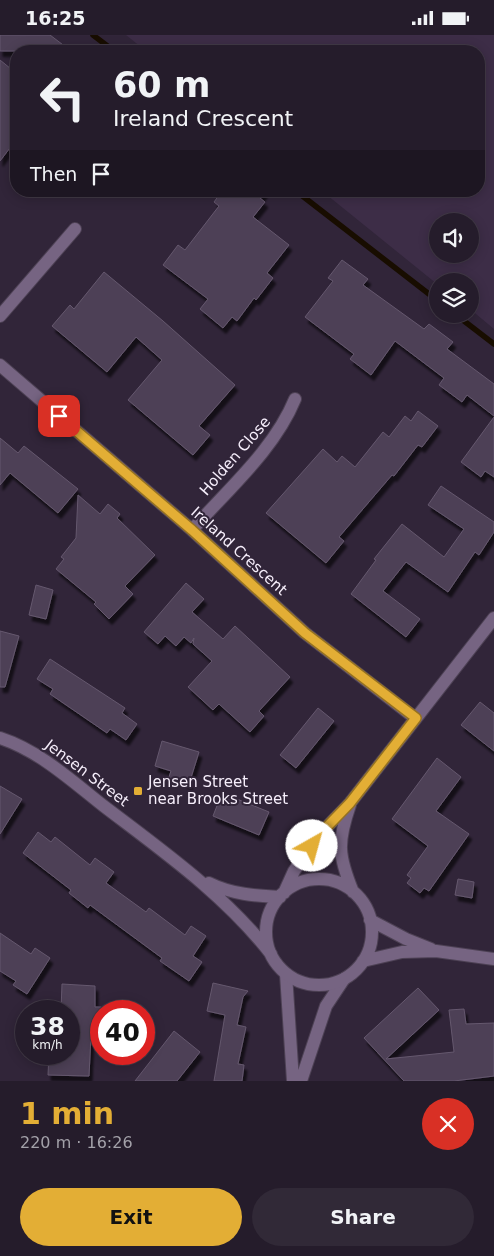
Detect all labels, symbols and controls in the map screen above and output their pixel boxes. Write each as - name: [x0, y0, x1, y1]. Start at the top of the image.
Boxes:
- text: 16:25: [25, 7, 85, 29]
- icon: left: [30, 65, 95, 130]
- text: 60 m: [113, 65, 210, 105]
- text: Ireland Crescent: [113, 106, 293, 131]
- icon: arrive: [87, 160, 115, 188]
- text: Then: [30, 163, 77, 185]
- map controls: [429, 213, 479, 323]
- button: sound: [429, 213, 479, 263]
- button: layers: [429, 273, 479, 323]
- pin: [38, 395, 80, 437]
- icon: arrive: [45, 402, 73, 430]
- street label: Holden Close: [196, 413, 274, 499]
- street label: Ireland Crescent: [187, 503, 291, 599]
- street label: Jensen Street: [41, 735, 132, 810]
- place label: Jensen Street near Brooks Street: [147, 773, 288, 808]
- marker: Jensen Street near Brooks Street: [132, 785, 144, 797]
- position arrow: [285, 819, 337, 871]
- speed limit sign: 40: [90, 1000, 155, 1065]
- text: 38: [30, 1012, 65, 1041]
- text: km/h: [32, 1038, 63, 1052]
- text: 1 min: [20, 1096, 114, 1131]
- button: close: [422, 1098, 474, 1150]
- text: 220 m · 16:26: [20, 1133, 133, 1152]
- button: Exit: [20, 1188, 242, 1246]
- button: Share: [252, 1188, 474, 1246]

